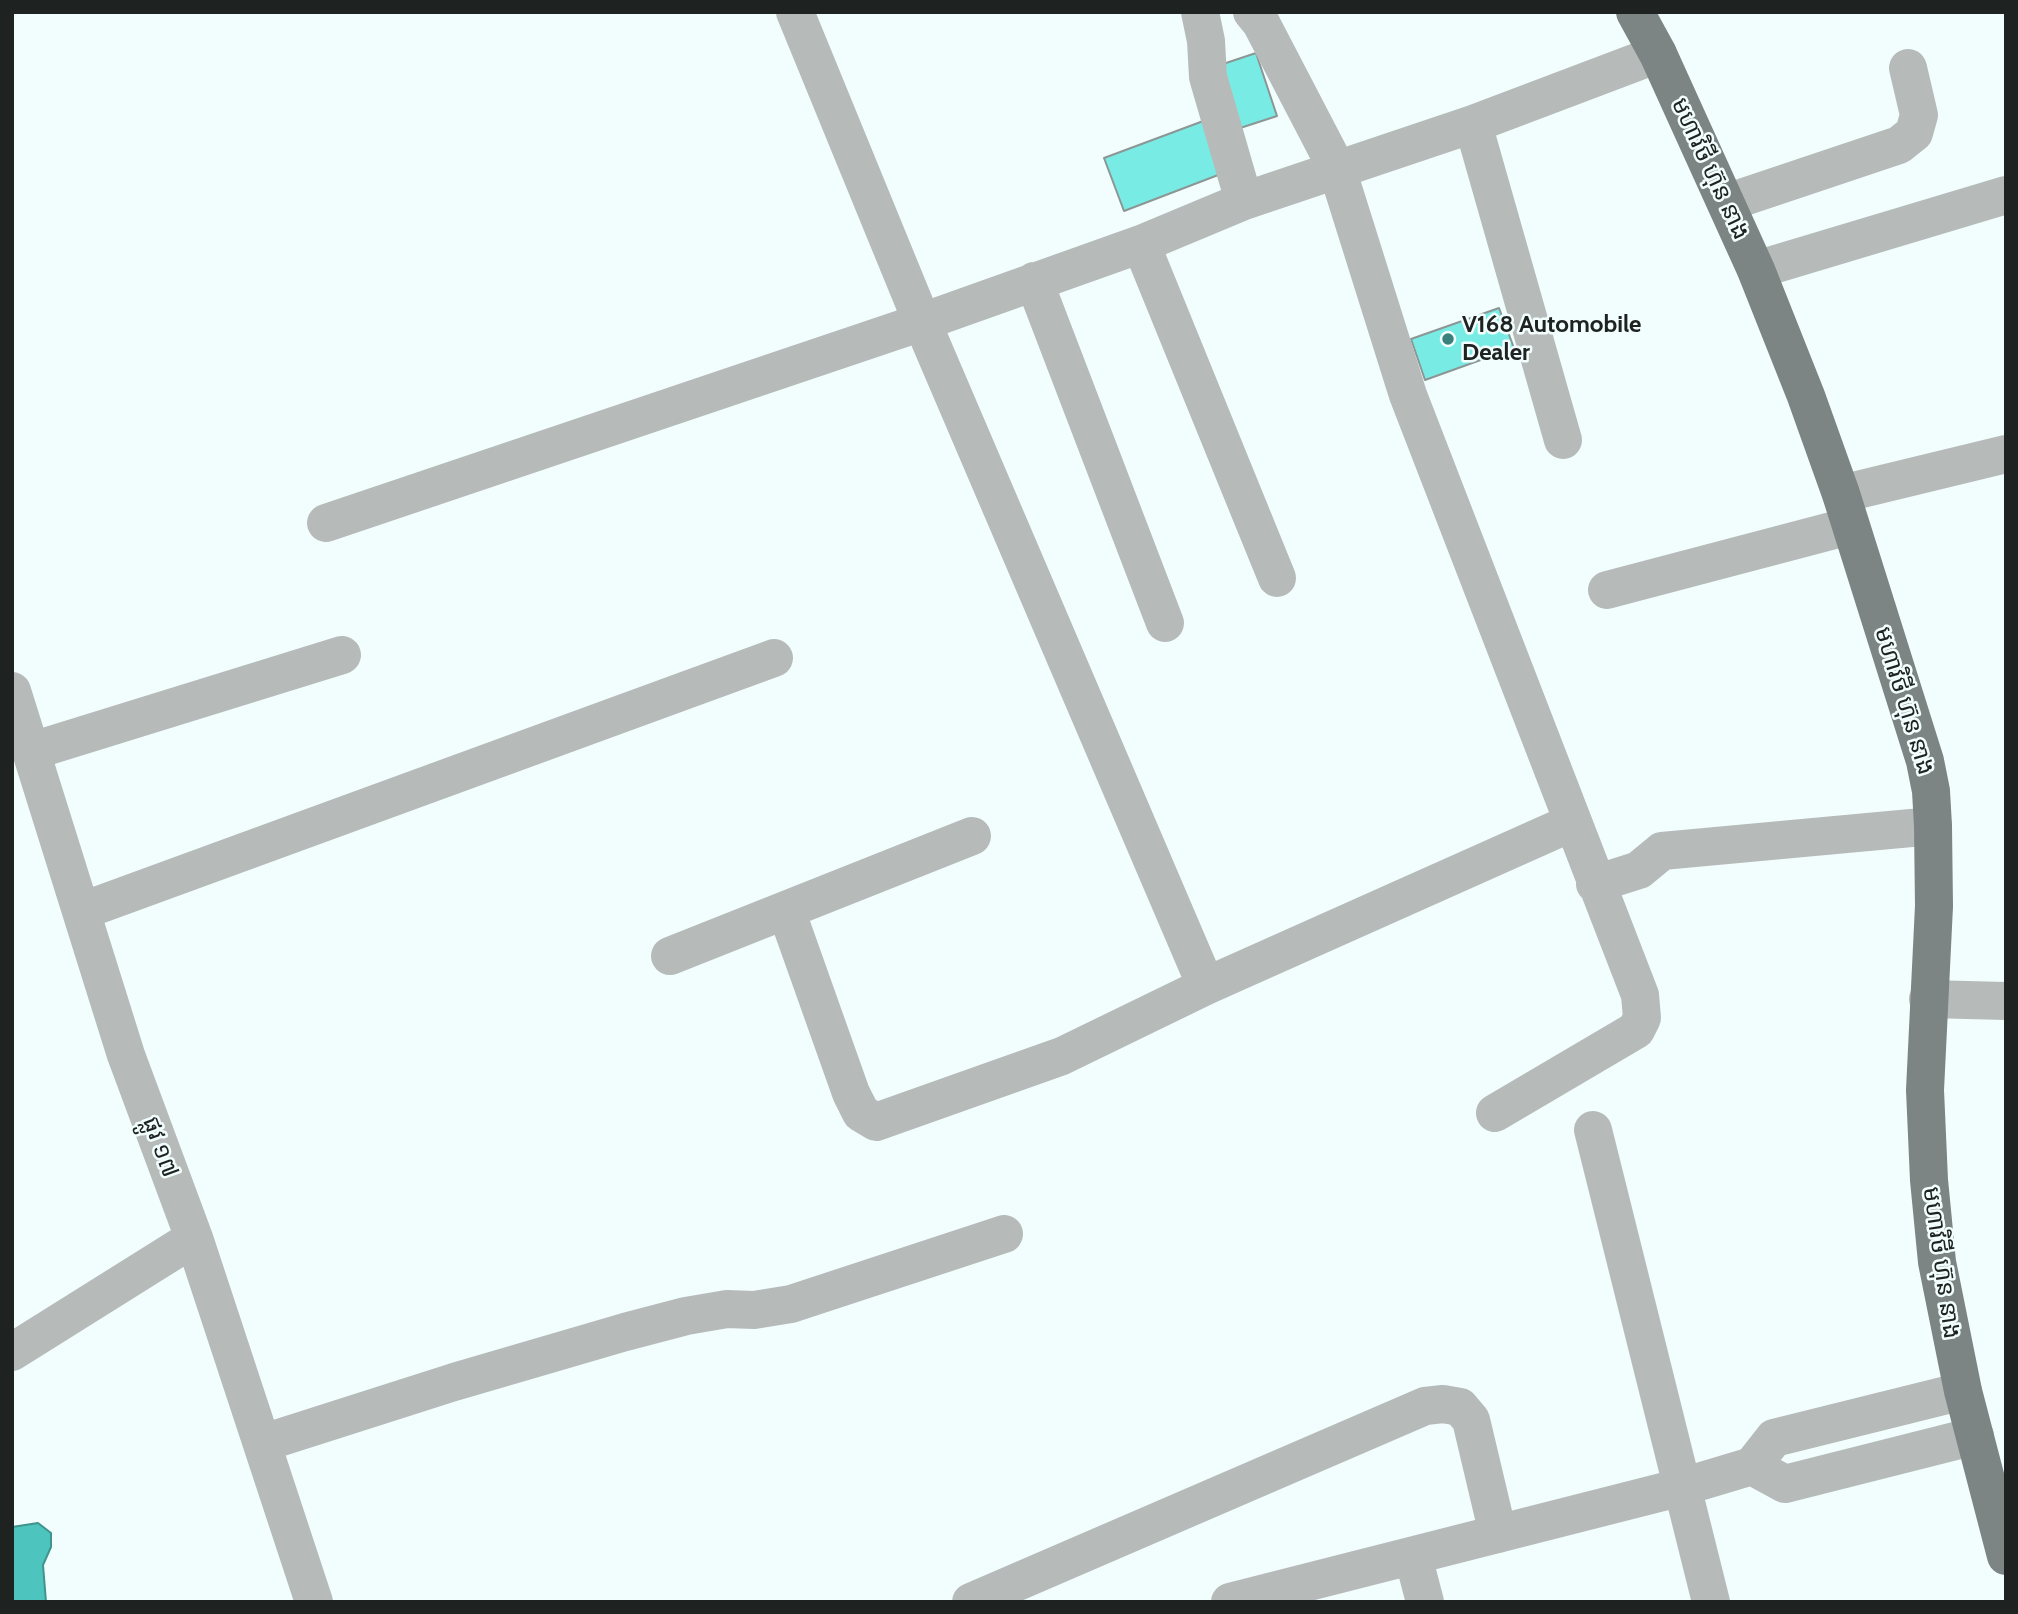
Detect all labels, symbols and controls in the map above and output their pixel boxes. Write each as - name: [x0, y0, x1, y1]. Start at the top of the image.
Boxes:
- street label: មហាវិថី ហ៊ុន នាង: [1665, 93, 1755, 245]
- place label: V168 Automobile Dealer: [1462, 311, 1641, 367]
- marker: V168 Automobile Dealer: [1440, 331, 1456, 347]
- street label: មហាវិថី ហ៊ុន នាង: [1868, 624, 1940, 778]
- street label: ផ្លូវ ១៧: [136, 1113, 184, 1181]
- street label: មហាវិថី ហ៊ុន នាង: [1916, 1185, 1966, 1341]

